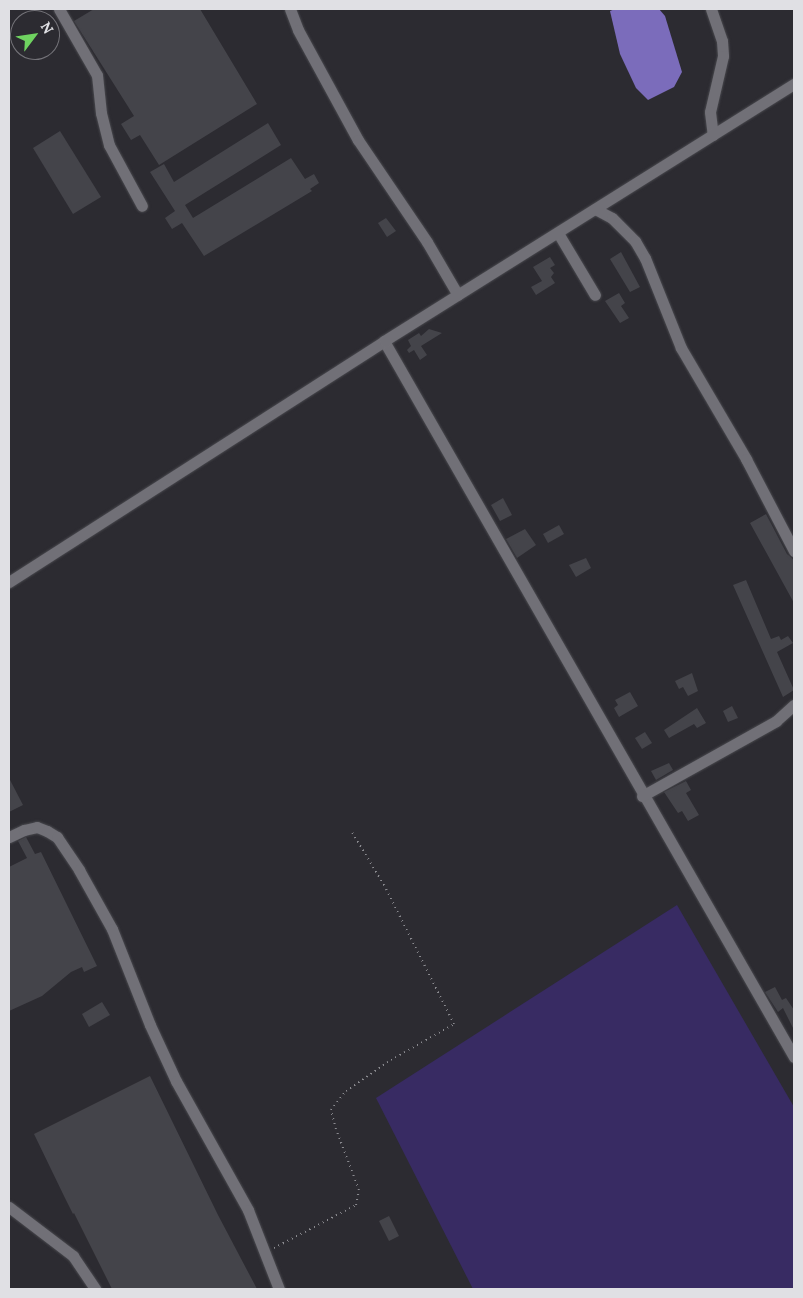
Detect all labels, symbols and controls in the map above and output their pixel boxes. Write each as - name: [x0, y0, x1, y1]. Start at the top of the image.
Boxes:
- north arrow: [10, 10, 60, 60]
- text: N: [36, 19, 57, 37]

